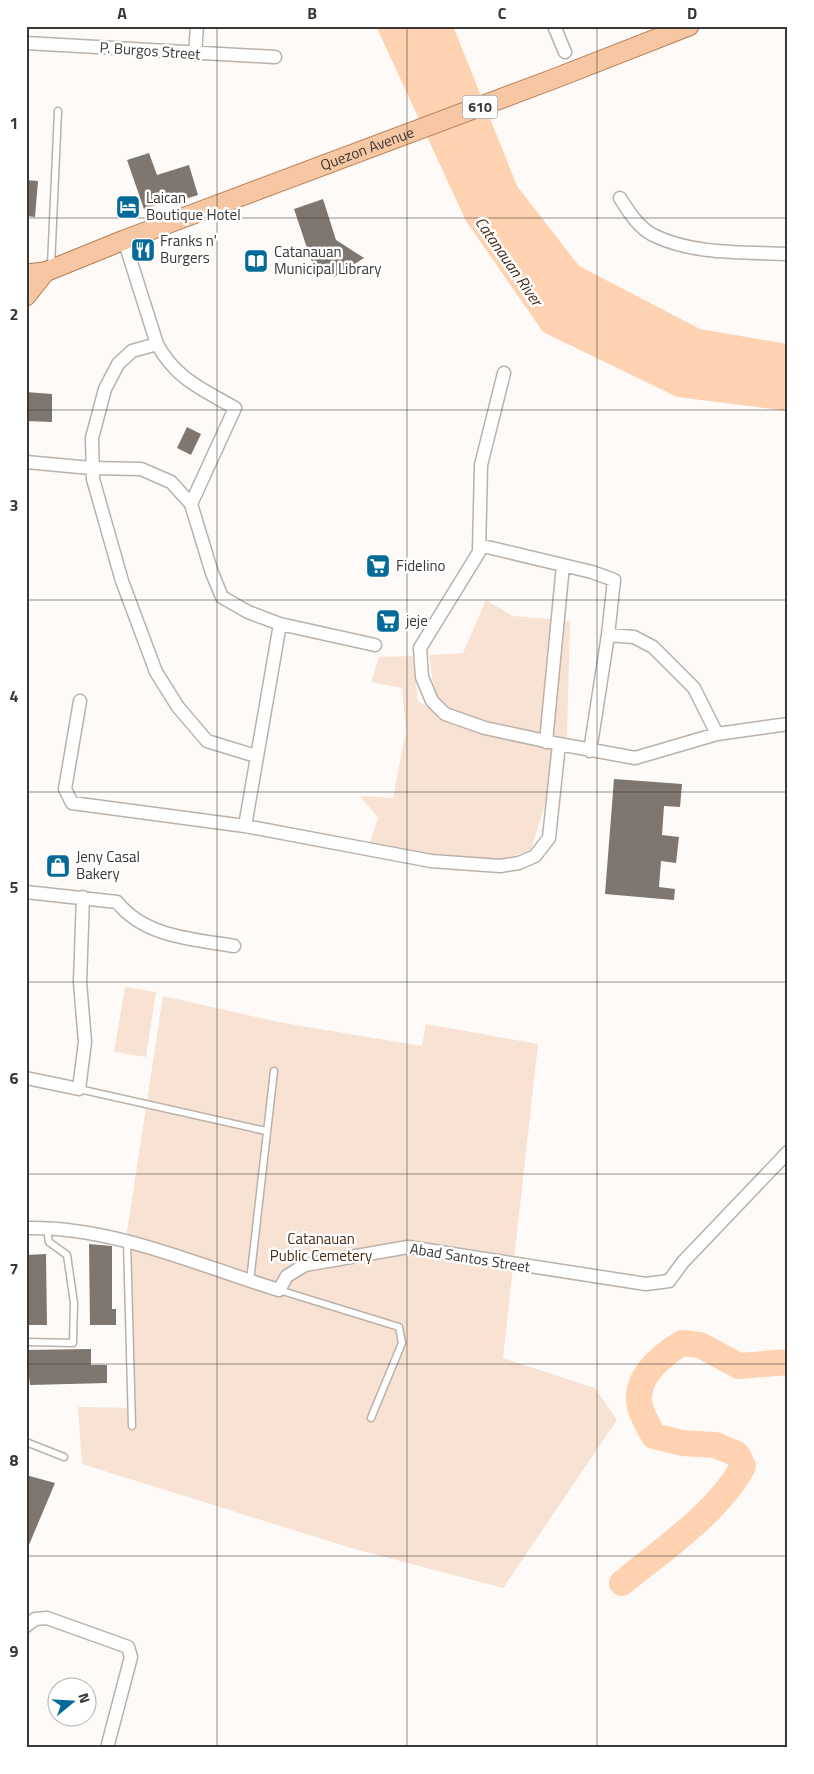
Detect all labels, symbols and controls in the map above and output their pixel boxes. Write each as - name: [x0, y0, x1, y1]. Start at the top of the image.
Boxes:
- text: A: [117, 1, 127, 25]
- text: B: [307, 1, 317, 25]
- text: C: [498, 1, 507, 25]
- text: D: [687, 1, 697, 25]
- street label: P. Burgos Street: [99, 36, 202, 66]
- road number: 610: [462, 95, 498, 118]
- text: 1: [10, 111, 18, 135]
- street label: Quezon Avenue: [317, 120, 417, 176]
- place label: Laican Boutique Hotel: [146, 186, 241, 226]
- hotel icon: Laican Boutique Hotel: [115, 194, 141, 220]
- water label: Catanauan River: [469, 211, 550, 312]
- place label: Franks n' Burgers: [160, 229, 217, 269]
- restaurant icon: Franks n' Burgers: [130, 237, 156, 263]
- place label: Catanauan Municipal Library: [274, 240, 381, 280]
- library icon: Catanauan Municipal Library: [243, 248, 269, 274]
- text: 2: [10, 302, 18, 326]
- text: 3: [10, 493, 18, 517]
- supermarket icon: Fidelino: [365, 553, 391, 579]
- place label: Fidelino: [396, 554, 445, 577]
- supermarket icon: jeje: [375, 608, 401, 634]
- place label: jeje: [405, 609, 428, 632]
- text: 4: [10, 684, 19, 708]
- place label: Jeny Casal Bakery: [76, 845, 140, 885]
- shop icon: Jeny Casal Bakery: [45, 853, 71, 879]
- text: 5: [10, 875, 19, 899]
- text: 6: [10, 1066, 19, 1090]
- park label: Catanauan Public Cemetery: [270, 1227, 372, 1267]
- street label: Abad Santos Street: [408, 1237, 533, 1278]
- text: 7: [10, 1257, 18, 1281]
- text: 8: [10, 1448, 19, 1472]
- text: 9: [10, 1639, 19, 1663]
- north arrow: [48, 1676, 98, 1726]
- text: N: [73, 1690, 96, 1706]

